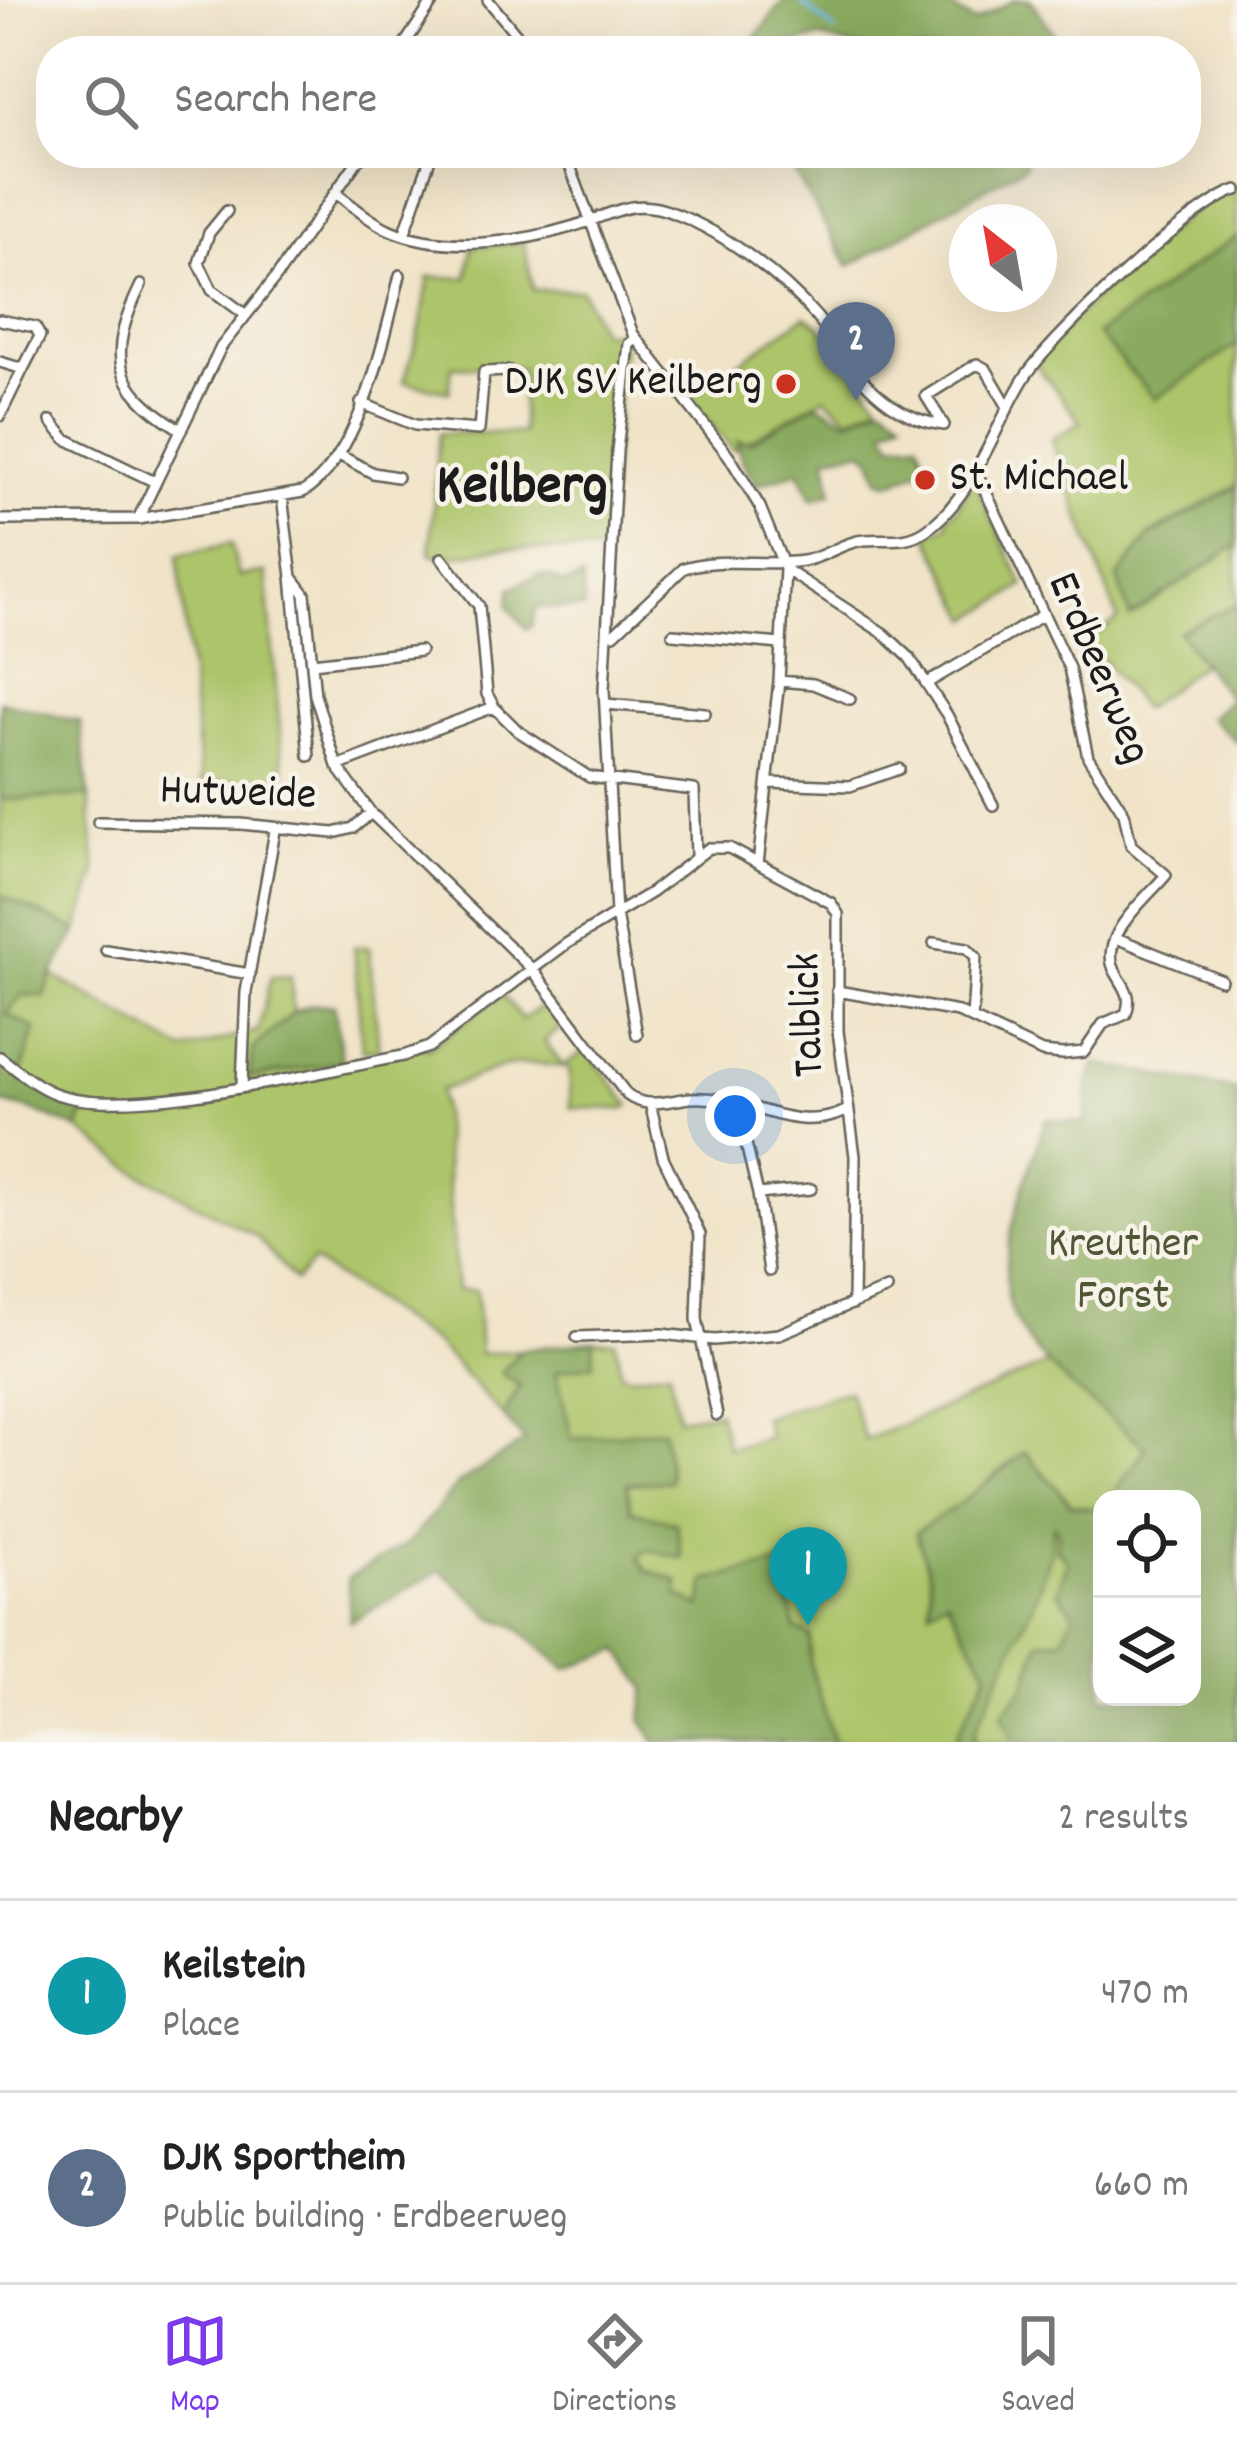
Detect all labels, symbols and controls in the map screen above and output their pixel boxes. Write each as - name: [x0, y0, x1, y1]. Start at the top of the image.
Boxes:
- search box: [36, 36, 1201, 168]
- icon: search: [78, 69, 144, 135]
- text: Search here: [174, 70, 377, 134]
- north arrow: [949, 204, 1057, 312]
- pin: 2: [817, 302, 895, 401]
- place label: DJK SV Keilberg: [504, 352, 762, 416]
- marker: DJK SV Keilberg: [773, 371, 799, 397]
- place label: St. Michael: [949, 448, 1128, 512]
- district label: Keilberg: [436, 449, 608, 531]
- marker: St. Michael: [912, 467, 938, 493]
- street label: Erdbeerweg: [1028, 563, 1166, 775]
- street label: Hutweide: [158, 760, 318, 830]
- street label: Talblick: [776, 952, 844, 1078]
- your location: [705, 1086, 765, 1146]
- park label: Kreuther Forst: [1048, 1214, 1198, 1330]
- map controls: [1093, 1490, 1201, 1706]
- button: locate: [1093, 1490, 1201, 1598]
- pin: 1: [769, 1527, 847, 1626]
- button: layers: [1093, 1598, 1201, 1706]
- text: Nearby: [48, 1784, 181, 1856]
- text: 2 results: [1058, 1793, 1189, 1848]
- text: Keilstein: [162, 1936, 306, 2000]
- text: 1: [83, 1968, 91, 2023]
- text: 470 m: [1101, 1968, 1189, 2023]
- text: Place: [162, 2000, 240, 2055]
- text: DJK Sportheim: [162, 2128, 406, 2192]
- text: 2: [78, 2160, 96, 2215]
- text: 660 m: [1094, 2160, 1189, 2215]
- text: Public building · Erdbeerweg: [162, 2192, 567, 2247]
- tab: Map: [162, 2308, 228, 2427]
- tab: Directions: [552, 2308, 677, 2427]
- tab: Saved: [1001, 2308, 1075, 2427]

